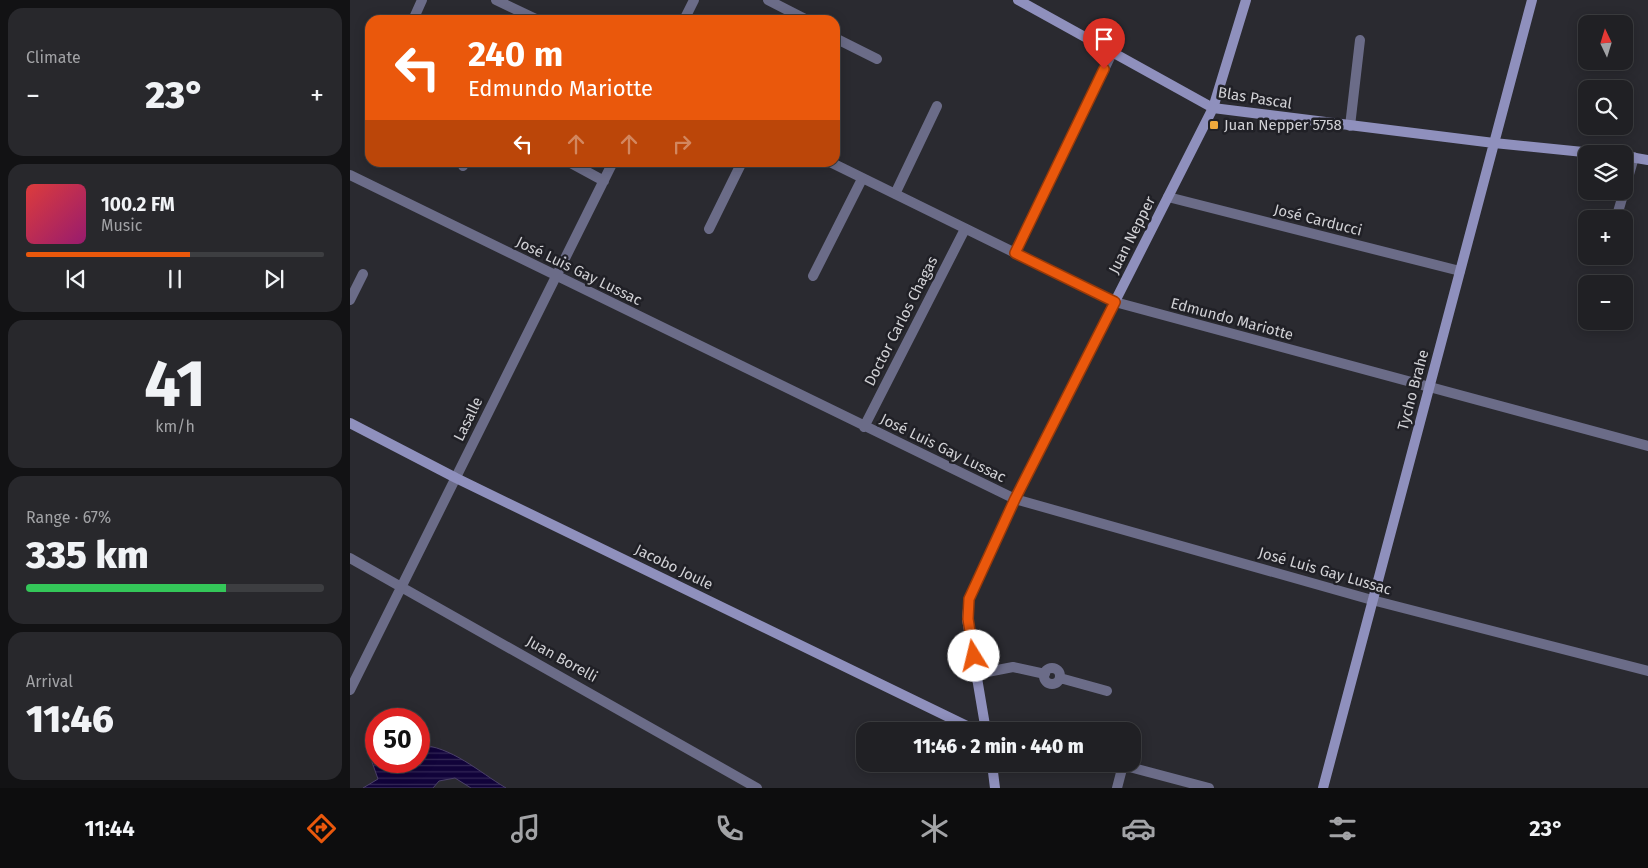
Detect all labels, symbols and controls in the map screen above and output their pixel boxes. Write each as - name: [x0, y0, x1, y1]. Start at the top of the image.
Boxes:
- north arrow: [1578, 15, 1632, 70]
- map controls: [1578, 15, 1633, 330]
- pin: [1083, 18, 1125, 69]
- icon: arrive: [1090, 25, 1118, 53]
- text: 240 m: [468, 33, 563, 75]
- icon: left: [385, 35, 450, 100]
- text: Climate: [26, 48, 81, 67]
- text: 23°: [145, 72, 205, 118]
- text: Edmundo Mariotte: [468, 75, 653, 102]
- text: −: [26, 79, 40, 112]
- text: +: [310, 79, 324, 112]
- button: search: [1578, 80, 1633, 135]
- street label: Blas Pascal: [1217, 83, 1294, 113]
- place label: Juan Nepper 5758: [1224, 116, 1342, 134]
- marker: Juan Nepper 5758: [1208, 119, 1220, 131]
- icon: left: [509, 130, 537, 158]
- icon: ahead: [562, 130, 590, 158]
- icon: ahead: [615, 130, 643, 158]
- icon: right: [668, 130, 696, 158]
- button: layers: [1578, 145, 1633, 200]
- text: 100.2 FM: [101, 193, 175, 216]
- street label: Juan Nepper: [1105, 193, 1159, 277]
- street label: José Carducci: [1272, 200, 1364, 240]
- button: +: [1578, 210, 1633, 265]
- text: Music: [101, 216, 142, 235]
- street label: José Luis Gay Lussac: [513, 233, 645, 309]
- street label: Doctor Carlos Chagas: [860, 253, 942, 389]
- icon: previous: [62, 265, 90, 293]
- icon: pause: [161, 265, 189, 293]
- icon: next: [260, 265, 288, 293]
- button: −: [1578, 275, 1633, 330]
- street label: Edmundo Mariotte: [1169, 294, 1295, 344]
- text: 41: [144, 345, 206, 423]
- street label: Tycho Brahe: [1394, 348, 1432, 432]
- street label: Lasalle: [450, 394, 486, 444]
- street label: José Luis Gay Lussac: [877, 410, 1009, 486]
- text: km/h: [155, 417, 195, 436]
- text: Range · 67%: [26, 508, 111, 527]
- text: 335 km: [26, 532, 149, 578]
- street label: Jacobo Joule: [632, 540, 716, 594]
- street label: José Luis Gay Lussac: [1256, 543, 1394, 599]
- position arrow: [947, 629, 999, 681]
- street label: Juan Borelli: [523, 632, 601, 686]
- text: Arrival: [26, 672, 73, 691]
- text: 11:46: [26, 696, 114, 742]
- speed limit sign: 50: [365, 708, 430, 773]
- text: 11:46 · 2 min · 440 m: [913, 735, 1084, 758]
- icon: directions: [304, 811, 339, 846]
- icon: music: [508, 811, 543, 846]
- icon: phone: [712, 811, 747, 846]
- icon: climate: [917, 811, 952, 846]
- icon: car: [1121, 811, 1156, 846]
- icon: filters: [1325, 811, 1360, 846]
- text: 11:44: [85, 815, 135, 842]
- text: 23°: [1529, 815, 1563, 842]

